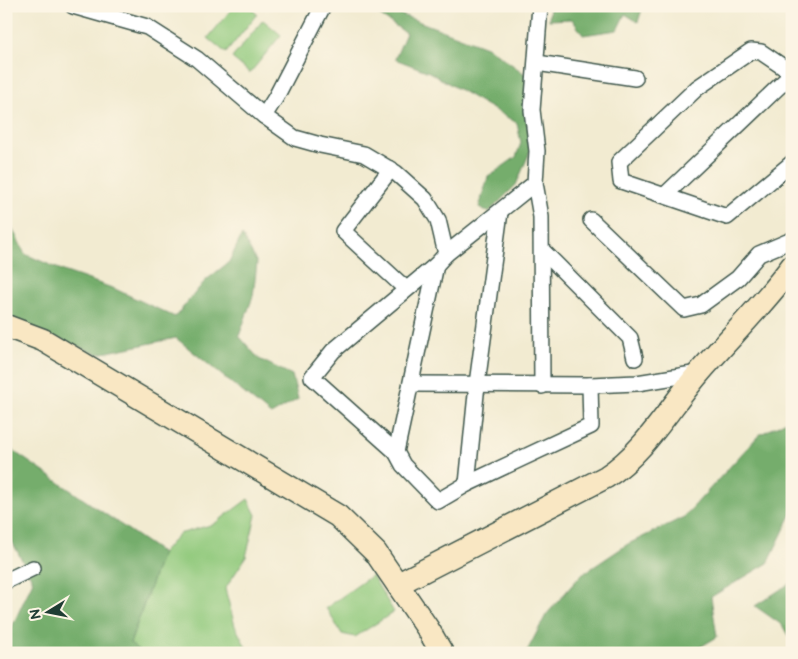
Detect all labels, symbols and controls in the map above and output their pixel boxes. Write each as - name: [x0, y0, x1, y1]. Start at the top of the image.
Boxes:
- north arrow: [22, 586, 72, 636]
- text: N: [26, 608, 45, 621]

